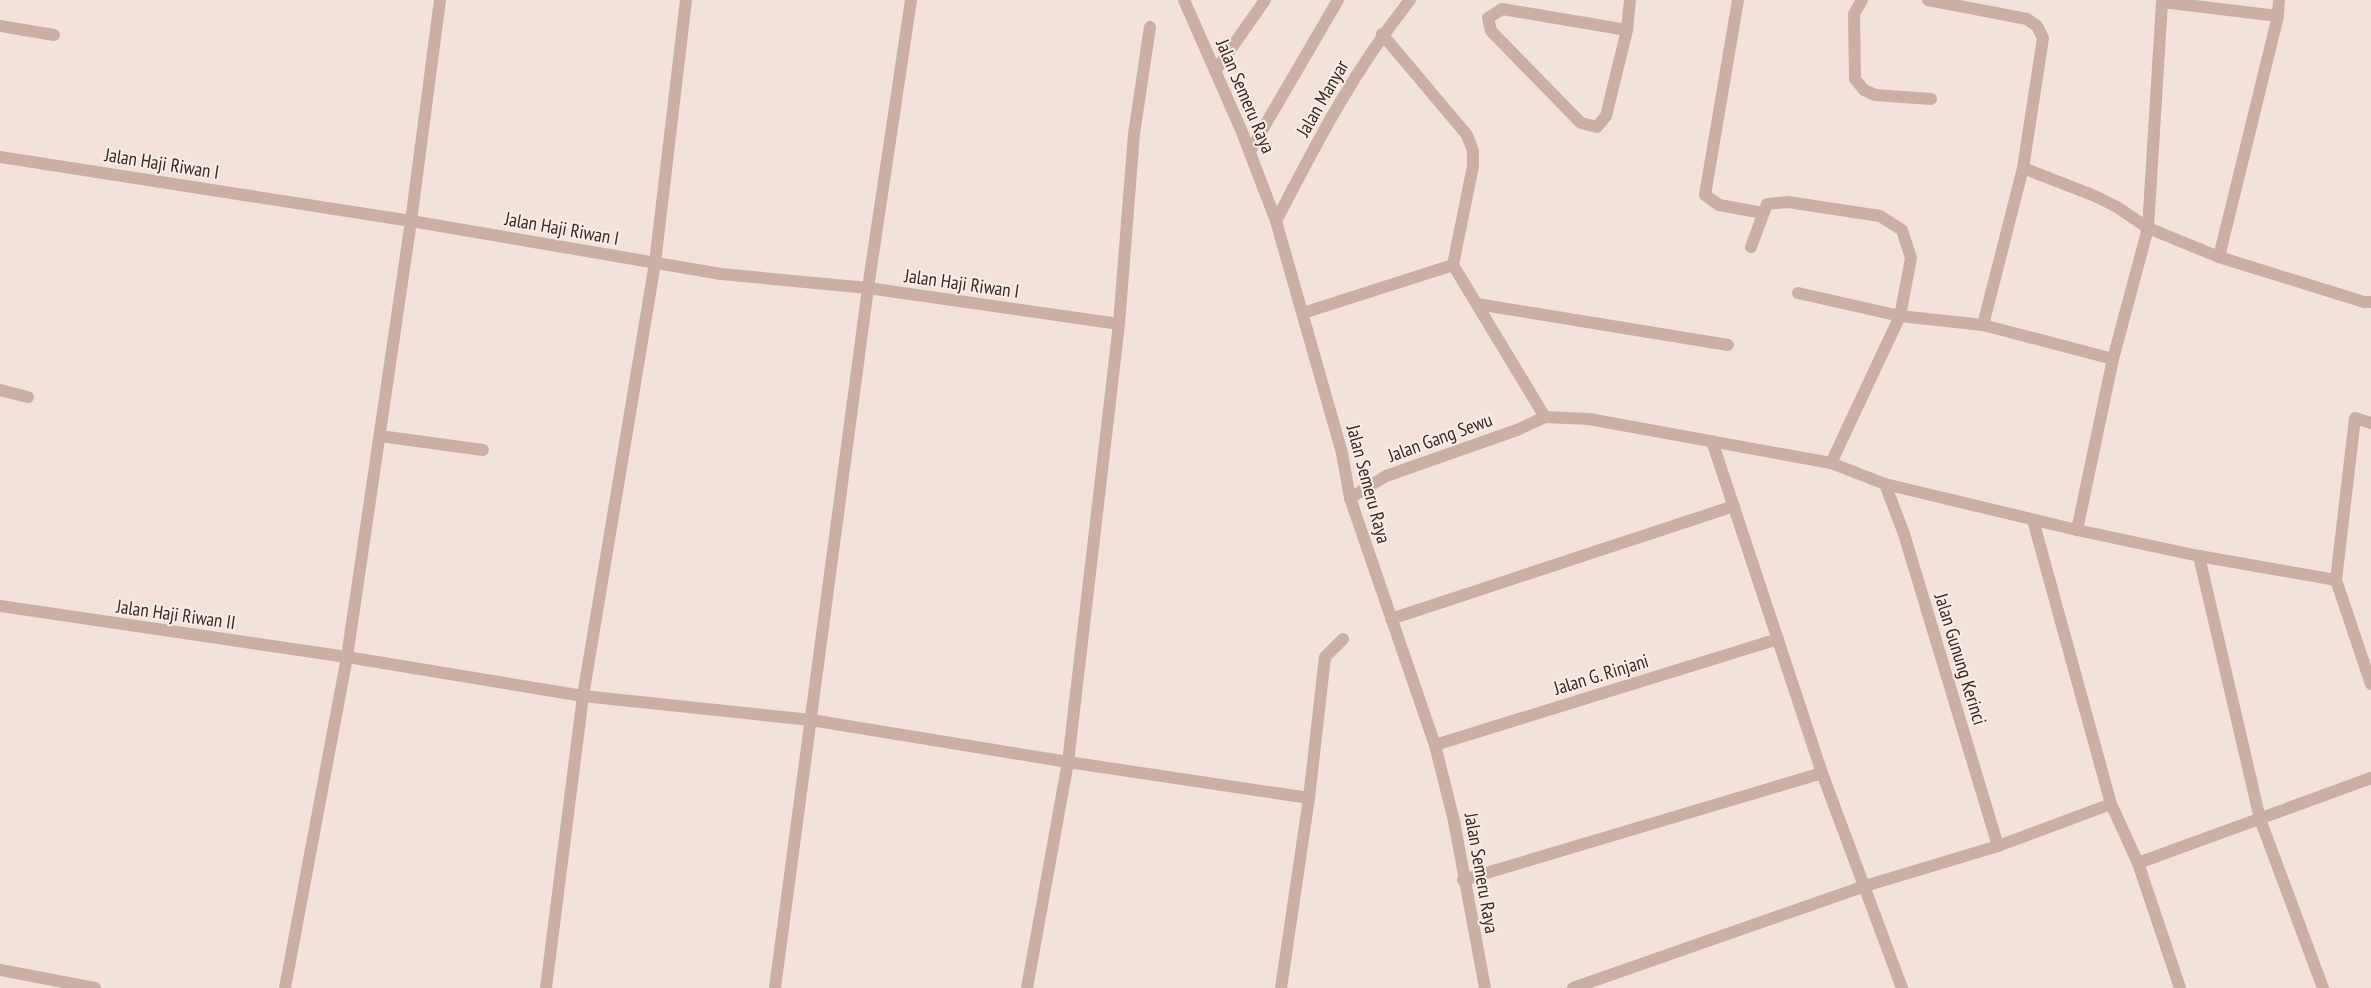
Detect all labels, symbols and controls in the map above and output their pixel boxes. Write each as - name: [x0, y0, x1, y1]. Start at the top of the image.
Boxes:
- street label: Jalan Semeru Raya: [1211, 34, 1281, 157]
- street label: Jalan Manyar: [1290, 55, 1354, 141]
- street label: Jalan Haji Riwan I: [102, 142, 221, 184]
- street label: Jalan Haji Riwan I: [502, 206, 621, 250]
- street label: Jalan Haji Riwan I: [902, 263, 1021, 303]
- street label: Jalan Gang Sewu: [1384, 407, 1496, 467]
- street label: Jalan Semeru Raya: [1341, 421, 1396, 546]
- street label: Jalan Gunung Kerinci: [1929, 589, 1992, 728]
- street label: Jalan Haji Riwan II: [114, 594, 237, 634]
- street label: Jalan G. Rinjani: [1550, 648, 1651, 700]
- street label: Jalan Semeru Raya: [1459, 810, 1504, 935]

